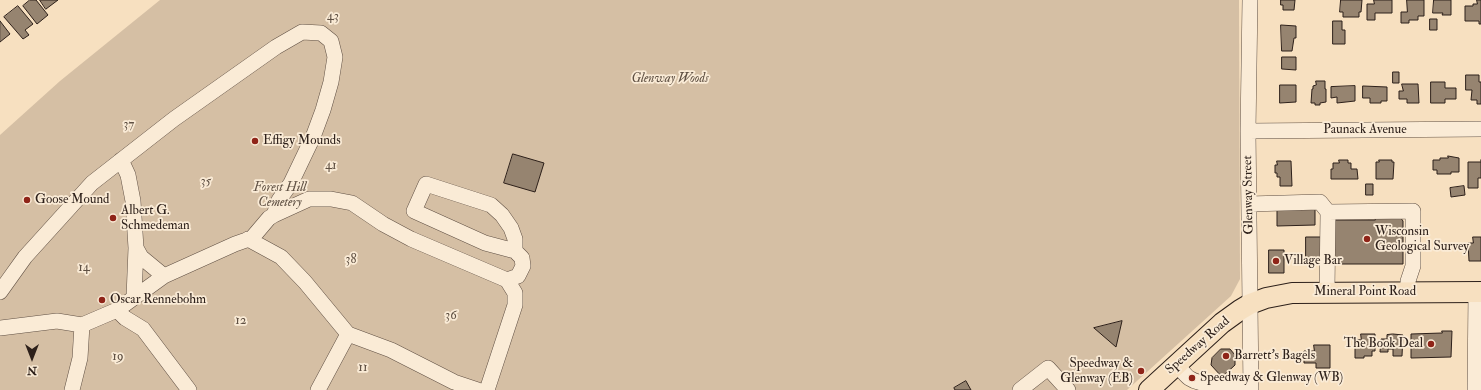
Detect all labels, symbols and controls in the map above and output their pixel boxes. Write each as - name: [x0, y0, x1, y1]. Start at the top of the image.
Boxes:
- park label: 43: [327, 9, 339, 25]
- park label: Glenway Woods: [631, 71, 709, 87]
- park label: 37: [124, 117, 134, 133]
- street label: Paunack Avenue: [1323, 122, 1407, 138]
- place label: Effigy Mounds: [263, 133, 341, 149]
- marker: Effigy Mounds: [250, 136, 260, 146]
- street label: Glenway Street: [1241, 155, 1257, 235]
- park label: 41: [325, 158, 337, 174]
- park label: 35: [201, 174, 211, 190]
- park label: Forest Hill Cemetery: [254, 180, 306, 211]
- place label: Goose Mound: [35, 192, 109, 208]
- marker: Goose Mound: [22, 195, 32, 205]
- place label: Albert G. Schmedeman: [121, 203, 190, 234]
- marker: Albert G. Schmedeman: [108, 213, 118, 223]
- place label: Wisconsin Geological Survey: [1375, 224, 1469, 255]
- marker: Wisconsin Geological Survey: [1362, 234, 1372, 244]
- park label: 38: [345, 252, 357, 268]
- place label: Village Bar: [1284, 253, 1342, 269]
- marker: Village Bar: [1271, 256, 1281, 266]
- park label: 14: [78, 260, 90, 276]
- street label: Mineral Point Road: [1314, 284, 1416, 300]
- place label: Oscar Rennebohm: [110, 292, 206, 308]
- marker: Oscar Rennebohm: [97, 295, 107, 305]
- park label: 36: [445, 308, 457, 324]
- park label: 12: [235, 313, 247, 329]
- street label: Speedway Road: [1163, 314, 1233, 378]
- place label: The Book Deal: [1344, 336, 1423, 352]
- north arrow: [12, 338, 52, 378]
- marker: The Book Deal: [1426, 339, 1436, 349]
- place label: Barrett's Bagels: [1234, 348, 1315, 364]
- park label: 19: [112, 349, 124, 365]
- marker: Barrett's Bagels: [1221, 351, 1231, 361]
- place label: Speedway & Glenway (EB): [1060, 356, 1133, 387]
- park label: 11: [358, 360, 368, 376]
- text: N: [27, 364, 37, 377]
- marker: Speedway & Glenway (EB): [1136, 366, 1146, 376]
- place label: Speedway & Glenway (WB): [1200, 370, 1343, 386]
- marker: Speedway & Glenway (WB): [1187, 373, 1197, 383]

